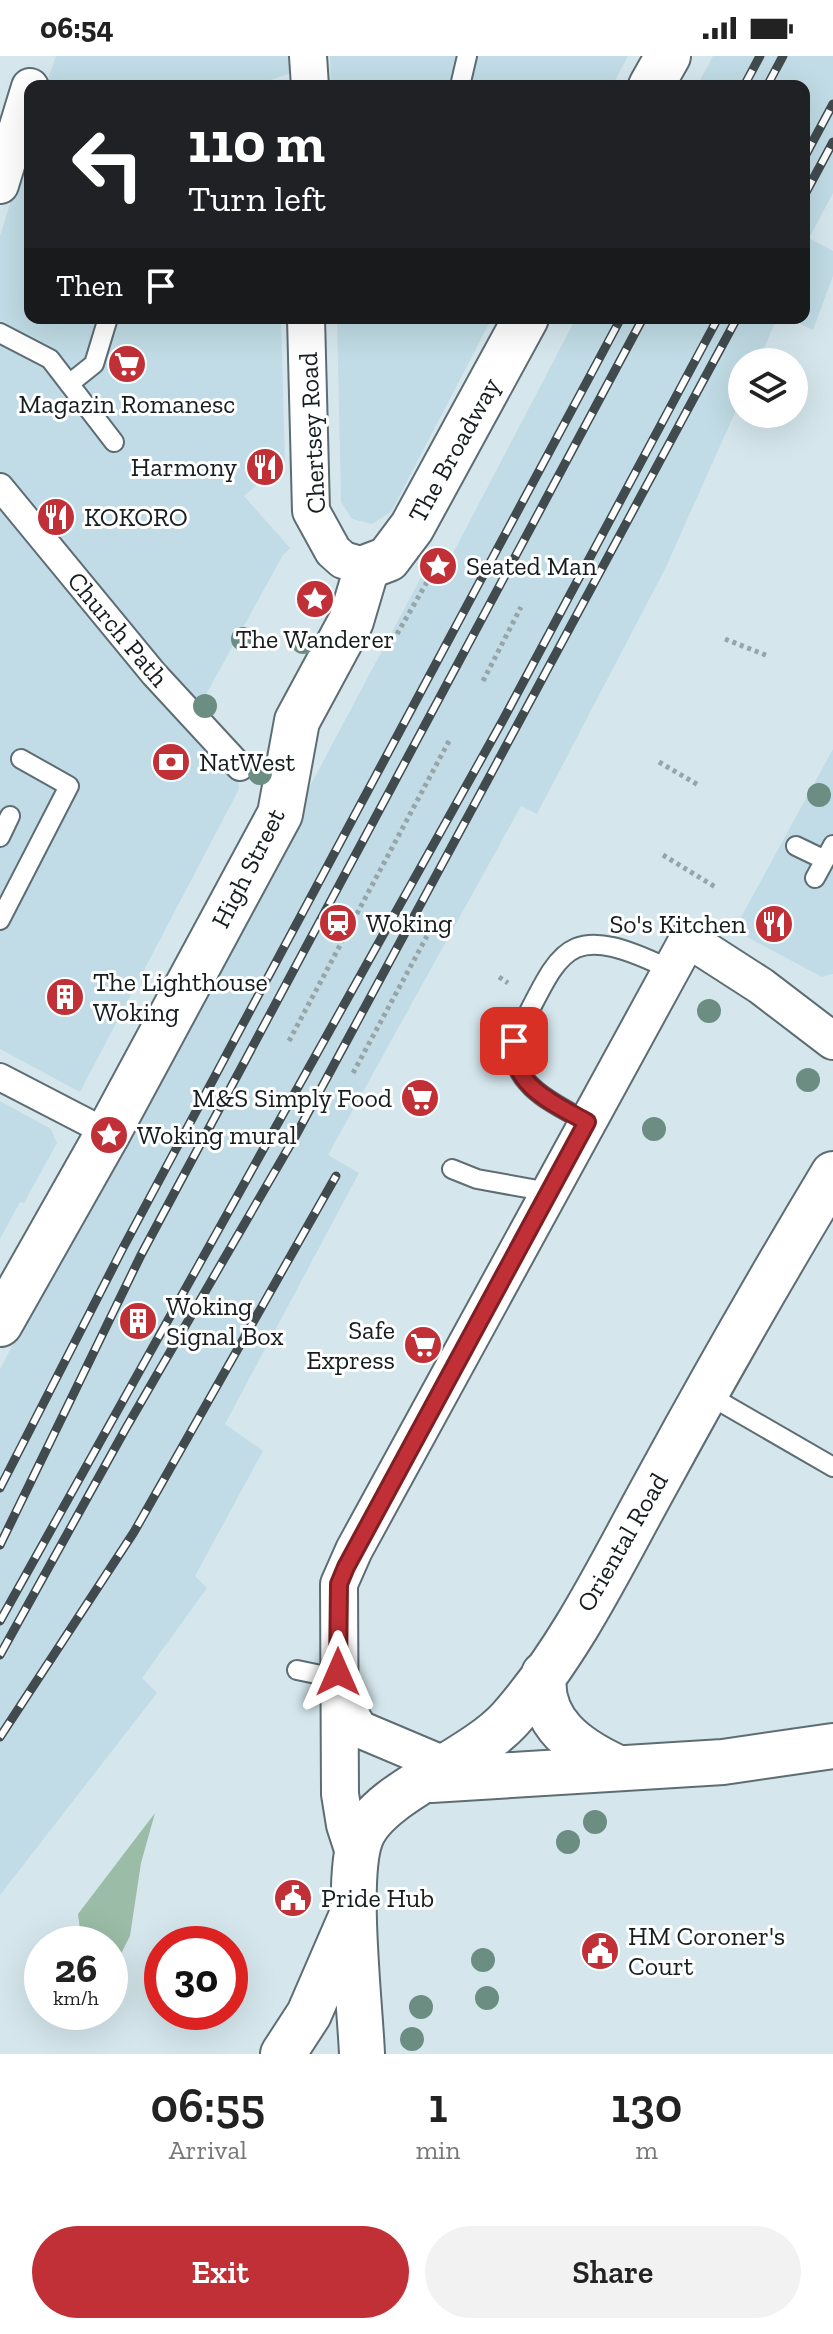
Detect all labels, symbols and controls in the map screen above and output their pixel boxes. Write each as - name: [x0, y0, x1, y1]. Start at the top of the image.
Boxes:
- text: 06:54: [40, 10, 114, 46]
- text: 110 m: [188, 109, 325, 176]
- icon: left: [56, 112, 160, 216]
- text: Turn left: [188, 177, 326, 220]
- icon: arrive: [139, 264, 183, 308]
- text: Then: [56, 268, 123, 304]
- supermarket icon: Magazin Romanesc: [106, 343, 148, 385]
- map controls: [728, 348, 808, 428]
- button: layers: [728, 348, 808, 428]
- street label: Chertsey Road: [292, 351, 332, 515]
- street label: The Broadway: [401, 371, 507, 528]
- place label: Magazin Romanesc: [19, 388, 235, 420]
- restaurant icon: Harmony: [244, 446, 286, 488]
- place label: Harmony: [131, 451, 238, 483]
- restaurant icon: KOKORO: [35, 496, 77, 538]
- place label: KOKORO: [84, 501, 188, 533]
- place icon: Seated Man: [417, 545, 459, 587]
- place label: Seated Man: [466, 550, 597, 582]
- street label: Church Path: [61, 565, 176, 693]
- place icon: The Wanderer: [294, 578, 336, 620]
- place label: The Wanderer: [235, 623, 395, 655]
- bank icon: NatWest: [150, 741, 192, 783]
- place label: NatWest: [199, 746, 296, 778]
- street label: High Street: [204, 803, 292, 933]
- station icon: Woking: [317, 902, 359, 944]
- restaurant icon: So's Kitchen: [753, 903, 795, 945]
- place label: Woking: [366, 907, 452, 939]
- place label: So's Kitchen: [610, 908, 746, 940]
- place label: The Lighthouse Woking: [93, 966, 268, 1028]
- building icon: The Lighthouse Woking: [44, 976, 86, 1018]
- pin: [480, 1007, 548, 1075]
- icon: arrive: [492, 1019, 536, 1063]
- supermarket icon: M&S Simply Food: [399, 1077, 441, 1119]
- place label: M&S Simply Food: [192, 1082, 392, 1114]
- place icon: Woking mural: [88, 1114, 130, 1156]
- place label: Woking mural: [137, 1119, 297, 1151]
- place label: Woking Signal Box: [166, 1290, 284, 1352]
- building icon: Woking Signal Box: [117, 1300, 159, 1342]
- place label: Safe Express: [306, 1314, 395, 1376]
- supermarket icon: Safe Express: [402, 1324, 444, 1366]
- street label: Oriental Road: [569, 1467, 675, 1617]
- position arrow: [296, 1630, 380, 1714]
- public building icon: Pride Hub: [272, 1877, 314, 1919]
- place label: Pride Hub: [321, 1882, 434, 1914]
- place label: HM Coroner's Court: [628, 1920, 785, 1982]
- speed limit sign: 30: [144, 1926, 248, 2030]
- public building icon: HM Coroner's Court: [579, 1930, 621, 1972]
- text: 26: [55, 1944, 97, 1992]
- text: km/h: [53, 1986, 99, 2010]
- text: 06:55: [151, 2077, 265, 2134]
- text: 1: [428, 2077, 448, 2134]
- text: 130: [611, 2077, 682, 2134]
- text: Arrival: [169, 2134, 247, 2166]
- text: min: [416, 2134, 460, 2166]
- text: m: [635, 2134, 658, 2166]
- button: Exit: [32, 2226, 409, 2318]
- button: Share: [425, 2226, 801, 2318]

